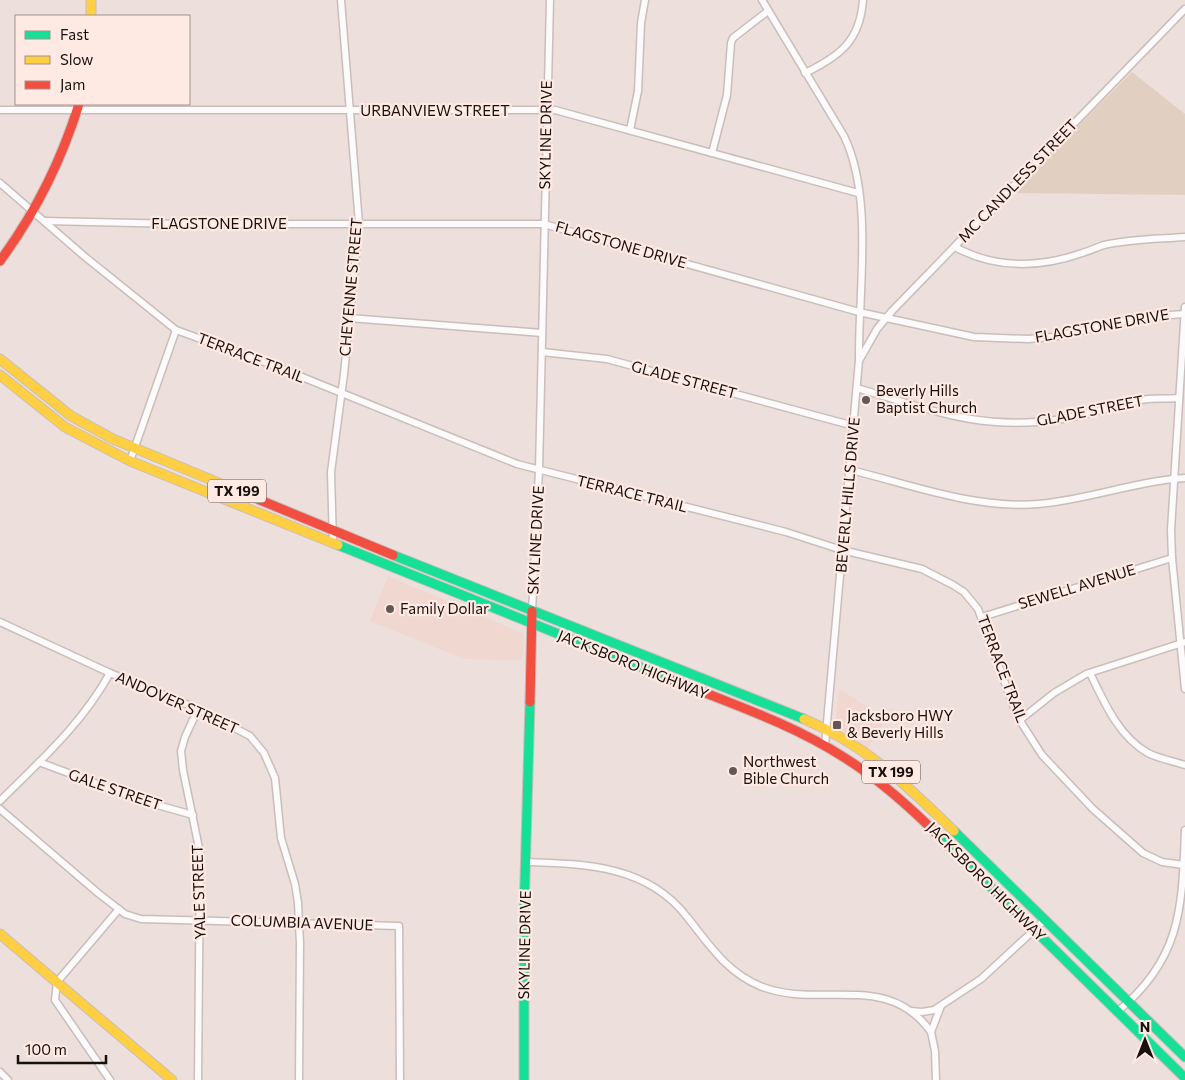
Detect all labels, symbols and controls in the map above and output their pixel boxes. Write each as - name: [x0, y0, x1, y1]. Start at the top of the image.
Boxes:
- legend: [15, 15, 190, 105]
- text: Fast: [60, 25, 89, 43]
- text: Slow: [60, 50, 93, 68]
- text: Jam: [60, 75, 85, 93]
- street label: SKYLINE DRIVE: [535, 80, 555, 190]
- street label: URBANVIEW STREET: [360, 101, 510, 119]
- street label: MC CANDLESS STREET: [954, 115, 1081, 245]
- street label: FLAGSTONE DRIVE: [151, 214, 287, 232]
- street label: CHEYENNE STREET: [335, 216, 365, 357]
- street label: FLAGSTONE DRIVE: [554, 217, 689, 271]
- street label: FLAGSTONE DRIVE: [1033, 304, 1170, 346]
- street label: TERRACE TRAIL: [195, 328, 308, 386]
- street label: GLADE STREET: [630, 356, 739, 402]
- place label: Beverly Hills Baptist Church: [876, 381, 977, 416]
- street label: GLADE STREET: [1035, 391, 1145, 429]
- marker: Beverly Hills Baptist Church: [860, 394, 872, 406]
- street label: BEVERLY HILLS DRIVE: [831, 416, 863, 574]
- street label: TERRACE TRAIL: [575, 471, 690, 516]
- road number: TX 199: [208, 480, 266, 502]
- street label: SKYLINE DRIVE: [523, 485, 547, 595]
- street label: SEWELL AVENUE: [1016, 560, 1138, 612]
- place label: Family Dollar: [400, 599, 489, 617]
- marker: Family Dollar: [384, 603, 396, 615]
- street label: TERRACE TRAIL: [974, 612, 1032, 725]
- street label: JACKSBORO HIGHWAY: [555, 626, 712, 703]
- street label: ANDOVER STREET: [113, 667, 242, 737]
- place label: Jacksboro HWY & Beverly Hills: [847, 706, 954, 741]
- marker: Jacksboro HWY & Beverly Hills: [831, 719, 843, 731]
- place label: Northwest Bible Church: [743, 752, 829, 787]
- road number: TX 199: [862, 760, 920, 784]
- street label: GALE STREET: [66, 765, 165, 814]
- marker: Northwest Bible Church: [727, 765, 739, 777]
- street label: JACKSBORO HIGHWAY: [923, 818, 1050, 945]
- street label: YALE STREET: [187, 844, 209, 940]
- street label: SKYLINE DRIVE: [514, 890, 534, 1000]
- street label: COLUMBIA AVENUE: [230, 911, 374, 933]
- north arrow: [1120, 1015, 1170, 1065]
- text: N: [1140, 1018, 1150, 1035]
- scale bar: [18, 1032, 105, 1064]
- text: 100 m: [25, 1040, 67, 1058]

